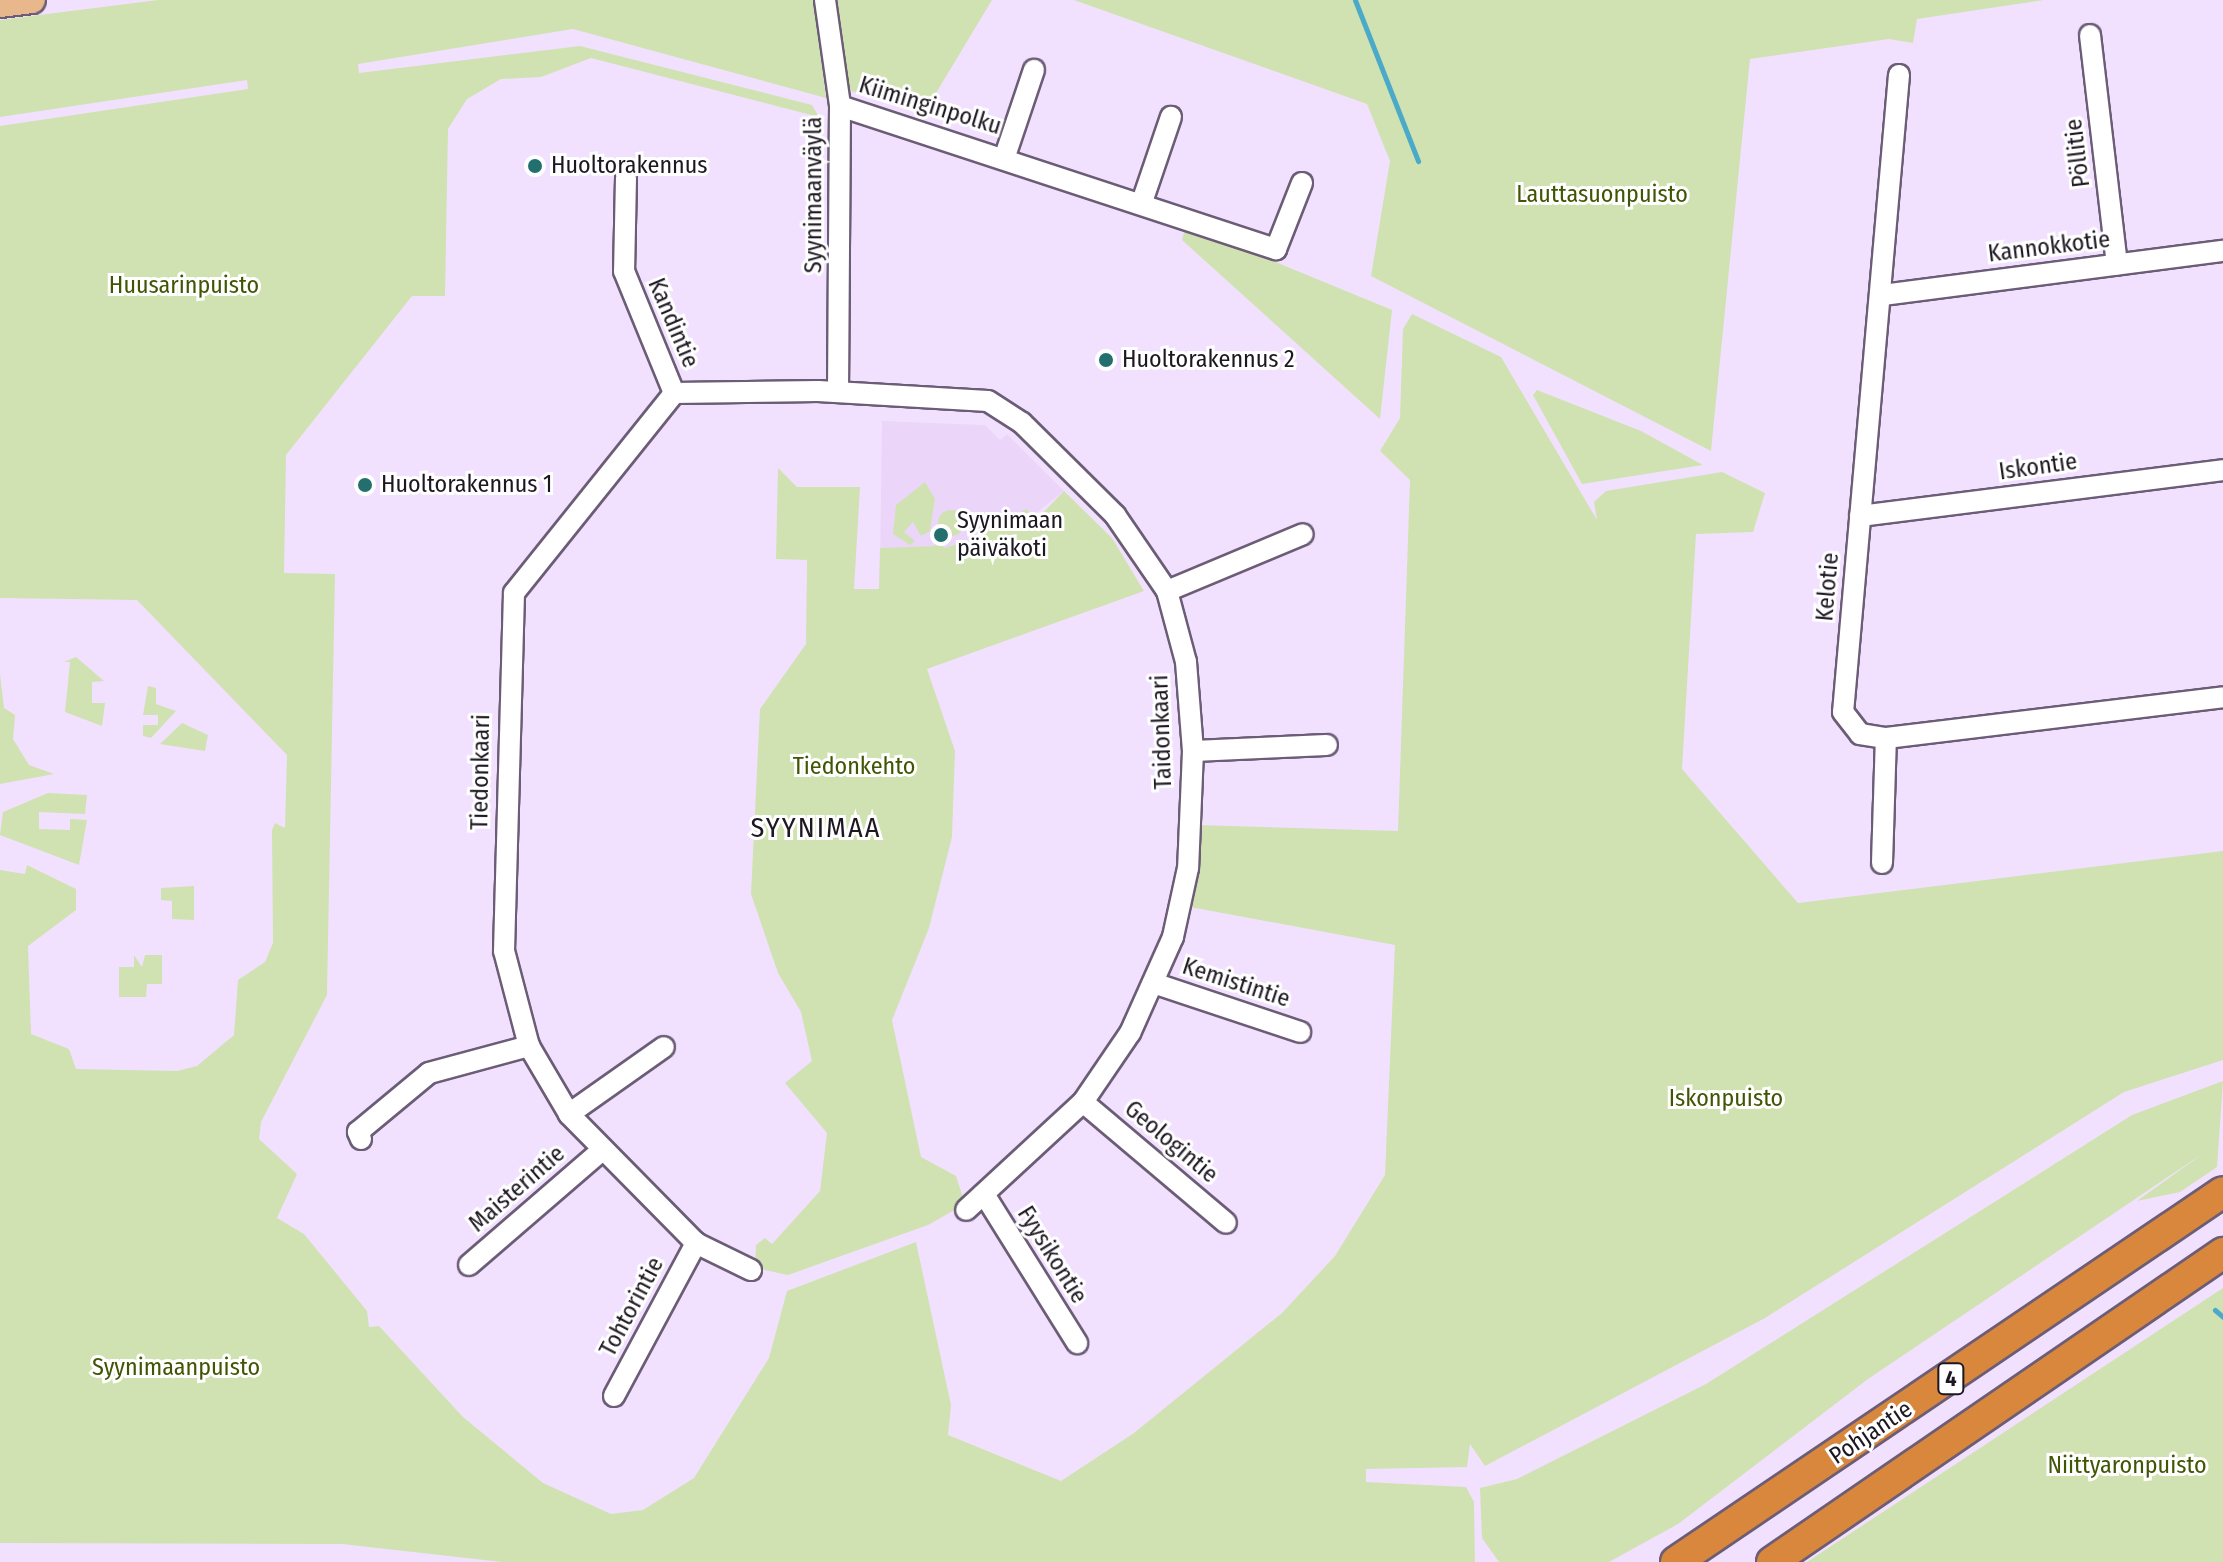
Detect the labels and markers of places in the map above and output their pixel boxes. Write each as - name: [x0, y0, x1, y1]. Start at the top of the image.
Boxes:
- place label: Huoltorakennus: [551, 152, 707, 180]
- marker: Huoltorakennus: [526, 157, 544, 175]
- place label: Huoltorakennus 2: [1122, 346, 1295, 374]
- marker: Huoltorakennus 2: [1097, 351, 1115, 369]
- place label: Huoltorakennus 1: [381, 471, 552, 499]
- marker: Huoltorakennus 1: [356, 476, 374, 494]
- place label: Syynimaan päiväkoti: [957, 507, 1063, 563]
- marker: Syynimaan päiväkoti: [932, 526, 950, 544]

